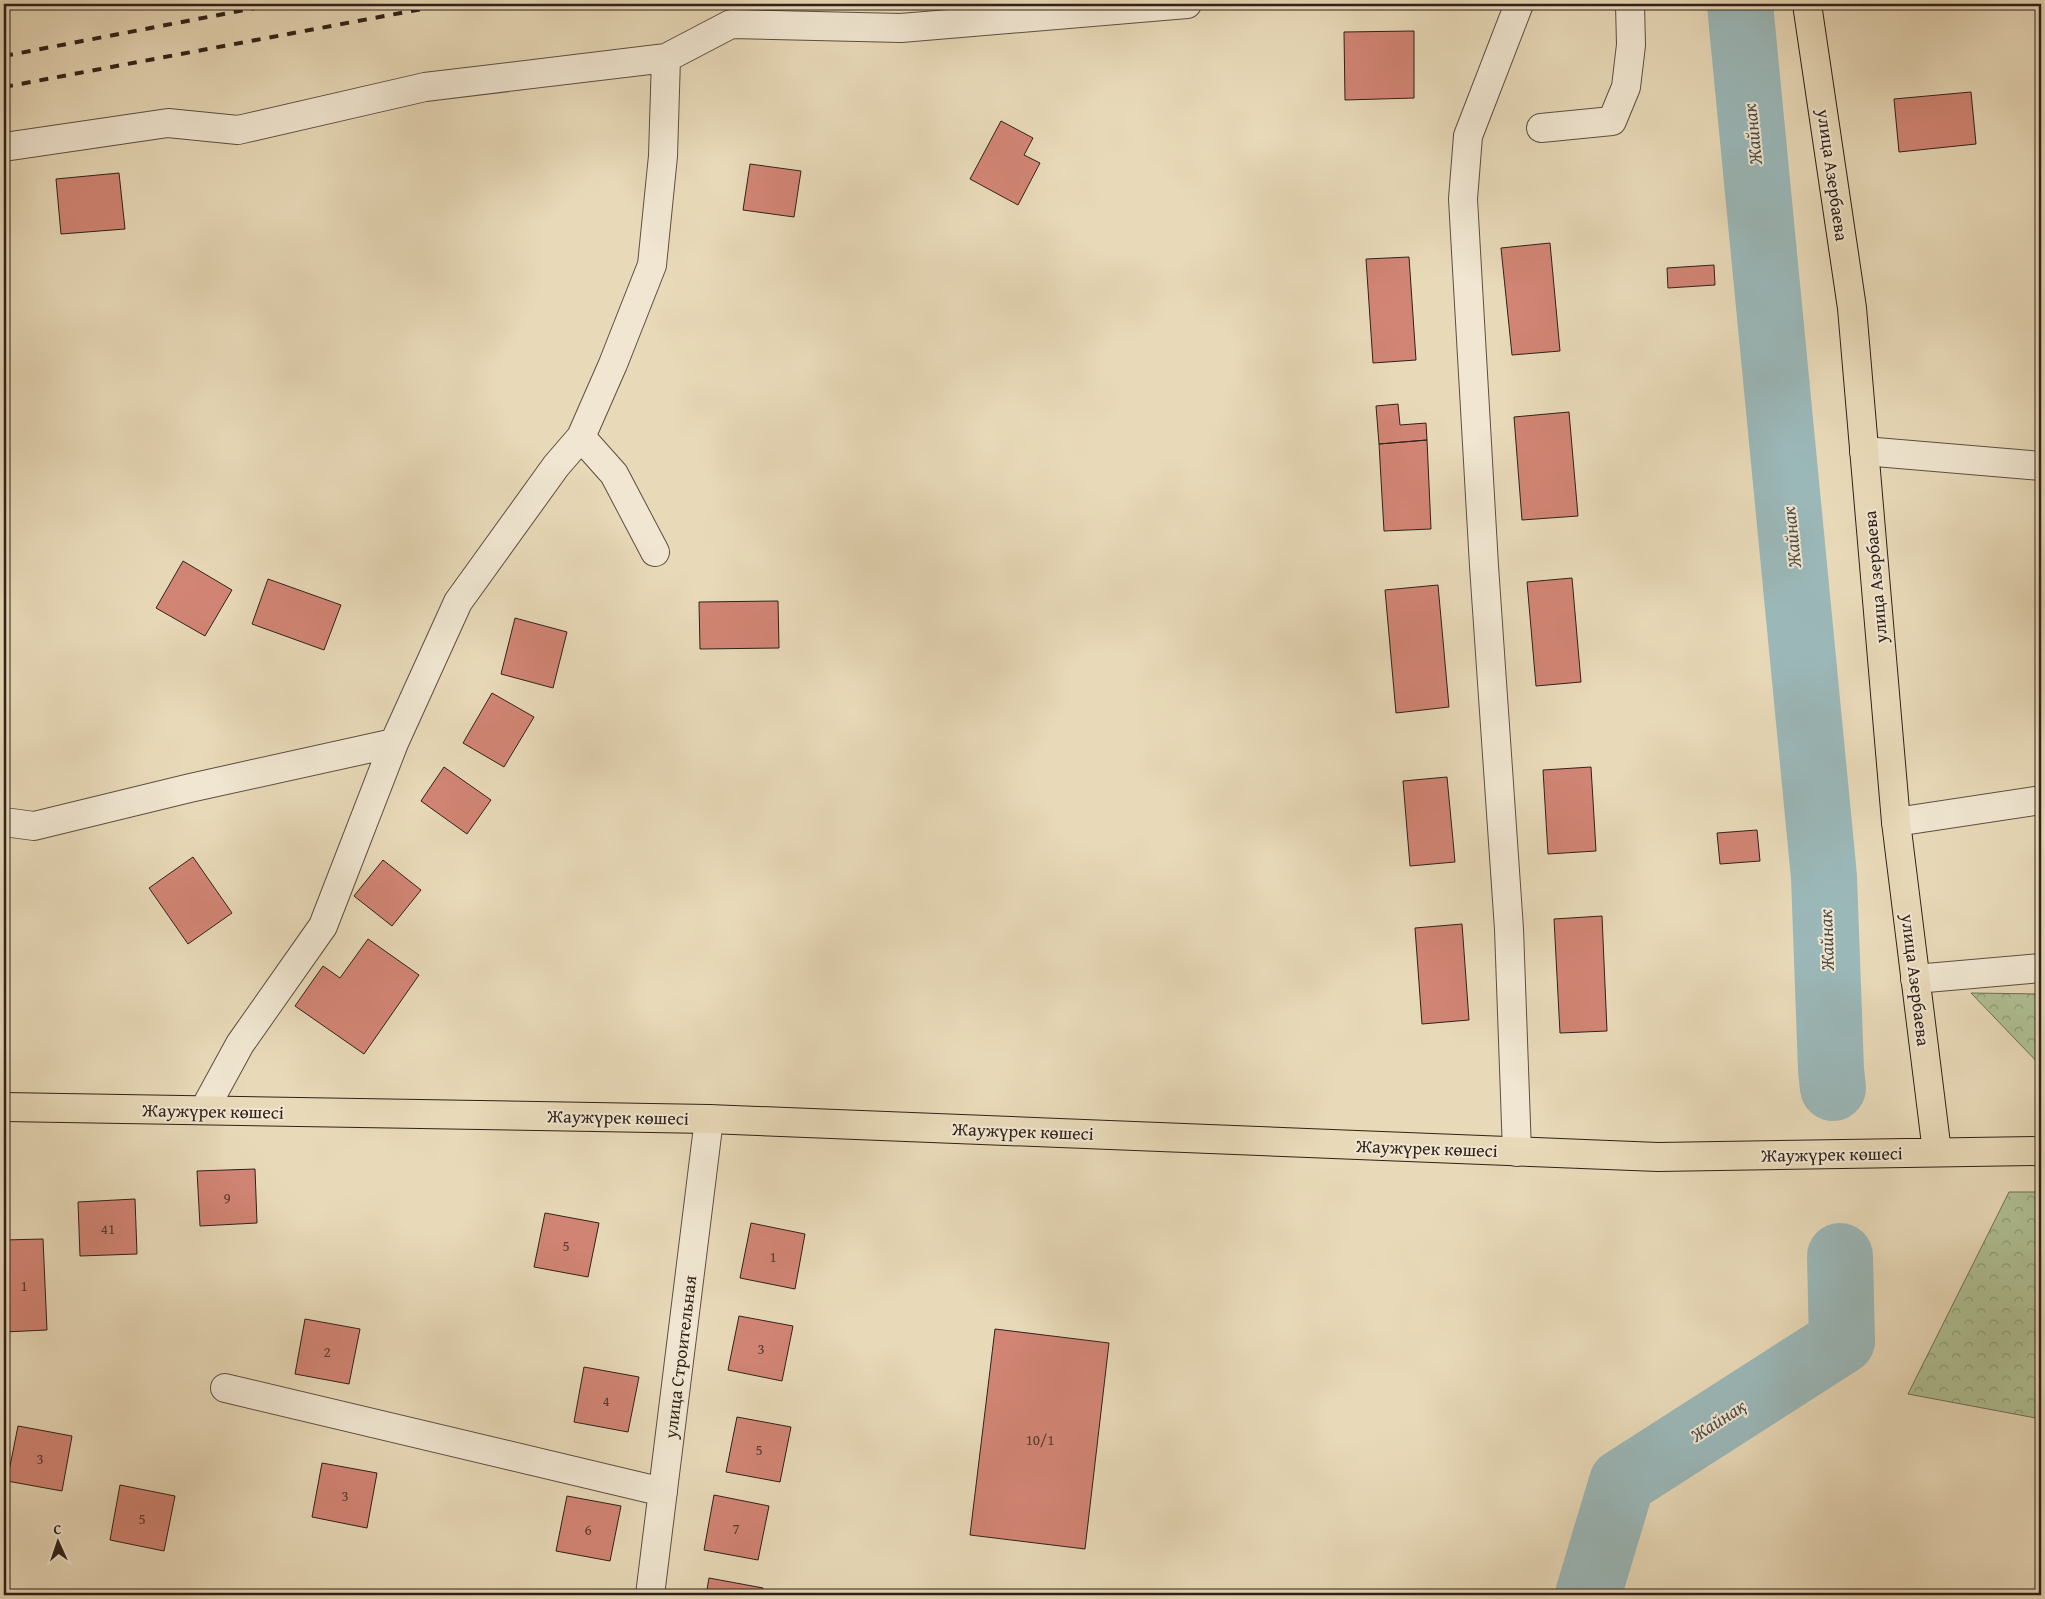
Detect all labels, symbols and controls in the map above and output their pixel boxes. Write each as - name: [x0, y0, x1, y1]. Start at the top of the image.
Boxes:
- water label: Жайнак: [1735, 102, 1769, 167]
- street label: улица Азербаева: [1810, 106, 1856, 243]
- water label: Жайнак: [1774, 505, 1808, 570]
- street label: улица Азербаева: [1856, 509, 1894, 645]
- water label: Жайнак: [1811, 909, 1841, 972]
- street label: улица Азербаева: [1894, 911, 1938, 1048]
- street label: Жаужүрек көшесі: [141, 1096, 284, 1126]
- street label: Жаужүрек көшесі: [546, 1102, 689, 1132]
- street label: Жаужүрек көшесі: [951, 1115, 1094, 1147]
- street label: Жаужүрек көшесі: [1355, 1132, 1498, 1164]
- street label: Жаужүрек көшесі: [1760, 1139, 1903, 1169]
- house number: 9: [223, 1187, 231, 1208]
- house number: 41: [101, 1218, 115, 1239]
- house number: 5: [562, 1235, 570, 1256]
- house number: 1: [769, 1246, 777, 1267]
- street label: улица Строительная: [656, 1274, 703, 1441]
- house number: 1: [20, 1275, 28, 1296]
- house number: 3: [757, 1338, 765, 1359]
- house number: 2: [323, 1341, 331, 1362]
- house number: 4: [602, 1390, 610, 1411]
- water label: Жайнақ: [1684, 1391, 1751, 1449]
- house number: 10/1: [1026, 1429, 1054, 1450]
- house number: 5: [755, 1439, 763, 1460]
- house number: 3: [36, 1448, 44, 1469]
- house number: 3: [341, 1485, 349, 1506]
- house number: 5: [138, 1508, 146, 1529]
- north arrow: [32, 1516, 82, 1566]
- house number: 7: [732, 1518, 740, 1539]
- text: С: [53, 1519, 62, 1539]
- house number: 6: [584, 1519, 592, 1540]

